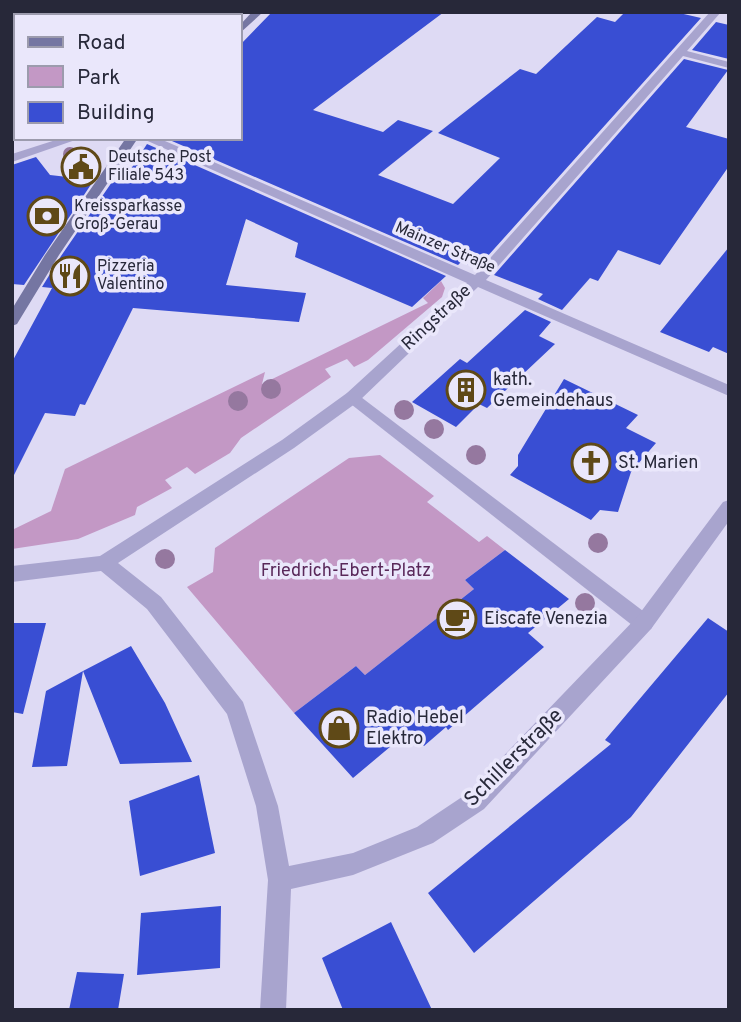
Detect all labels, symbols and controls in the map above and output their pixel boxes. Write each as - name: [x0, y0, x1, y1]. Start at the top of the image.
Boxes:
- legend: [14, 14, 242, 140]
- text: Road: [77, 30, 126, 57]
- text: Park: [77, 65, 120, 92]
- text: Building: [77, 100, 155, 127]
- public building icon: Deutsche Post Filiale 543: [60, 146, 102, 188]
- place label: Deutsche Post Filiale 543: [108, 148, 212, 186]
- bank icon: Kreissparkasse Groß-Gerau: [26, 195, 68, 237]
- place label: Kreissparkasse Groß-Gerau: [74, 197, 182, 235]
- street label: Mainzer Straße: [392, 218, 498, 278]
- restaurant icon: Pizzeria Valentino: [49, 255, 91, 297]
- place label: Pizzeria Valentino: [97, 257, 164, 295]
- street label: Ringstraße: [397, 280, 477, 356]
- building icon: kath. Gemeindehaus: [445, 369, 487, 411]
- place label: kath. Gemeindehaus: [493, 369, 614, 413]
- church icon: St. Marien: [570, 442, 612, 484]
- place label: St. Marien: [618, 452, 698, 475]
- park label: Friedrich-Ebert-Platz: [261, 560, 431, 583]
- cafe icon: Eiscafe Venezia: [436, 598, 478, 640]
- place label: Eiscafe Venezia: [484, 608, 608, 631]
- street label: Schillerstraße: [459, 703, 569, 813]
- shop icon: Radio Hebel Elektro: [318, 707, 360, 749]
- place label: Radio Hebel Elektro: [366, 707, 464, 751]

